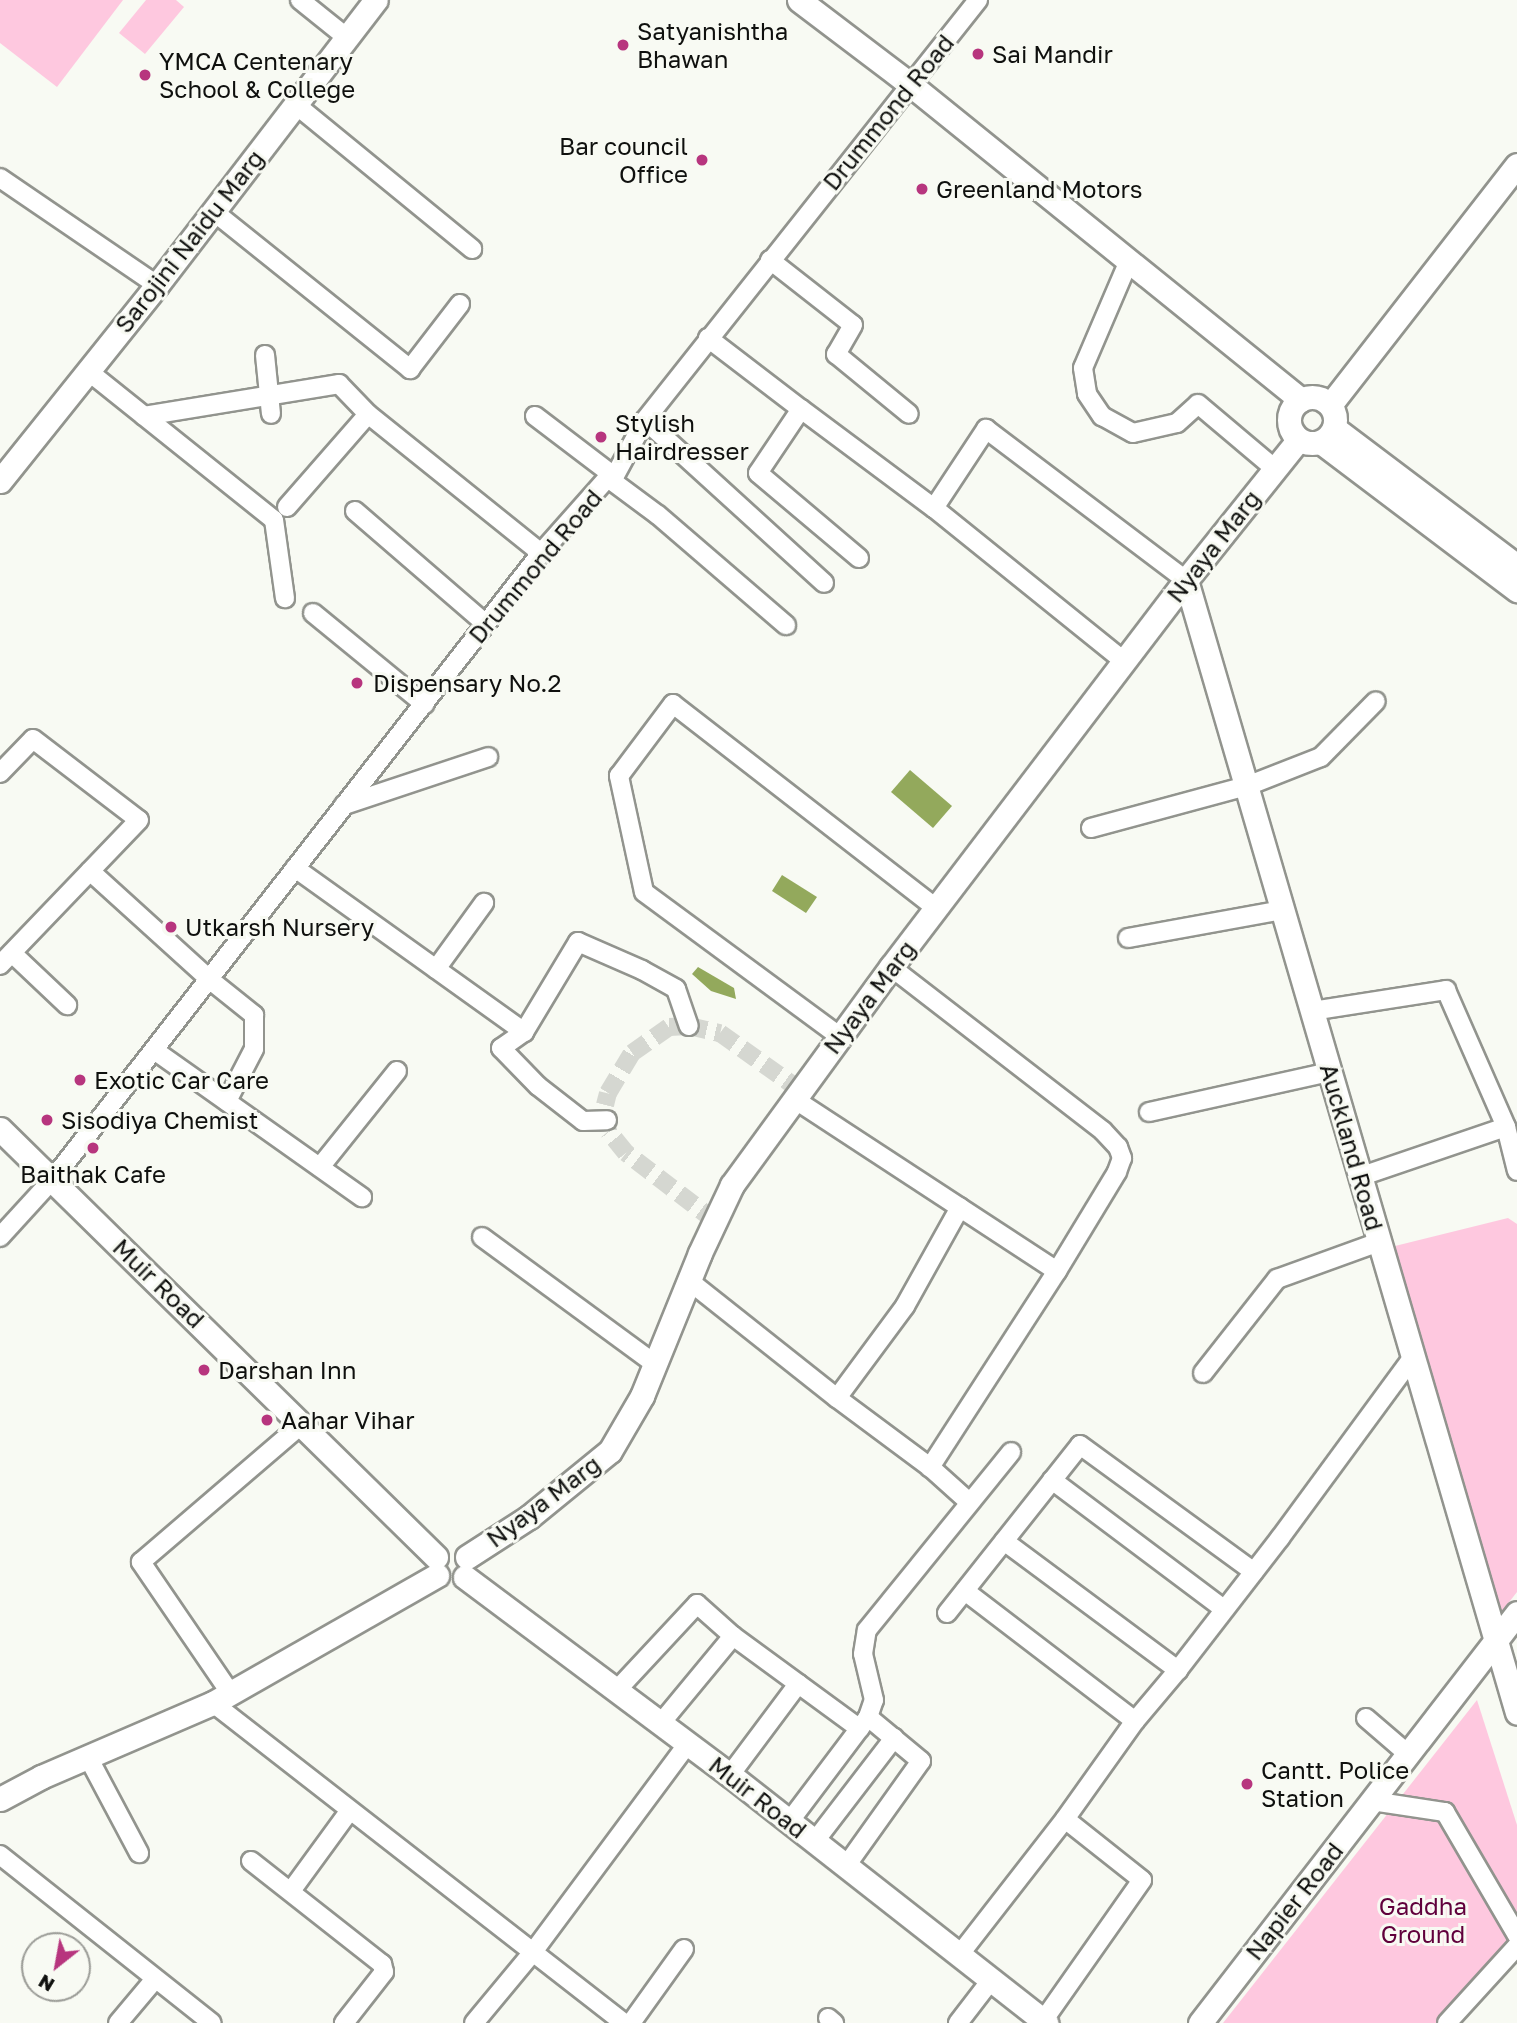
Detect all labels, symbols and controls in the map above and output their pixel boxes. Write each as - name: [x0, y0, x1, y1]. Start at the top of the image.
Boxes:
- place label: Satyanishtha Bhawan: [637, 17, 788, 73]
- street label: Drummond Road: [816, 28, 960, 196]
- marker: Satyanishtha Bhawan: [615, 37, 631, 53]
- place label: Sai Mandir: [992, 40, 1113, 68]
- marker: Sai Mandir: [970, 46, 986, 62]
- place label: YMCA Centenary School & College: [159, 47, 355, 103]
- marker: YMCA Centenary School & College: [137, 67, 153, 83]
- place label: Bar council Office: [559, 132, 688, 188]
- street label: Sarojini Naidu Marg: [109, 144, 269, 338]
- marker: Bar council Office: [694, 152, 710, 168]
- place label: Greenland Motors: [936, 175, 1143, 203]
- marker: Greenland Motors: [914, 181, 930, 197]
- place label: Stylish Hairdresser: [615, 409, 749, 465]
- marker: Stylish Hairdresser: [593, 429, 609, 445]
- street label: Drummond Road: [462, 483, 608, 649]
- street label: Nyaya Marg: [1160, 484, 1266, 608]
- place label: Dispensary No.2: [373, 669, 561, 697]
- marker: Dispensary No.2: [347, 673, 367, 693]
- place label: Utkarsh Nursery: [185, 913, 374, 941]
- marker: Utkarsh Nursery: [163, 919, 179, 935]
- street label: Nyaya Marg: [817, 935, 921, 1059]
- street label: Auckland Road: [1314, 1060, 1390, 1234]
- place label: Exotic Car Care: [94, 1066, 269, 1094]
- marker: Exotic Car Care: [72, 1072, 88, 1088]
- place label: Sisodiya Chemist: [61, 1106, 258, 1134]
- marker: Sisodiya Chemist: [39, 1112, 55, 1128]
- marker: Baithak Cafe: [85, 1140, 101, 1156]
- place label: Baithak Cafe: [20, 1160, 166, 1188]
- street label: Muir Road: [107, 1232, 211, 1334]
- place label: Darshan Inn: [218, 1356, 357, 1384]
- marker: Darshan Inn: [196, 1362, 212, 1378]
- place label: Aahar Vihar: [281, 1406, 415, 1434]
- marker: Aahar Vihar: [259, 1412, 275, 1428]
- street label: Nyaya Marg: [481, 1449, 605, 1553]
- street label: Muir Road: [704, 1750, 812, 1844]
- place label: Cantt. Police Station: [1261, 1756, 1409, 1812]
- marker: Cantt. Police Station: [1239, 1776, 1255, 1792]
- street label: Napier Road: [1239, 1837, 1349, 1965]
- park label: Gaddha Ground: [1379, 1892, 1467, 1948]
- north arrow: [21, 1932, 91, 2002]
- text: N: [34, 1970, 58, 1997]

